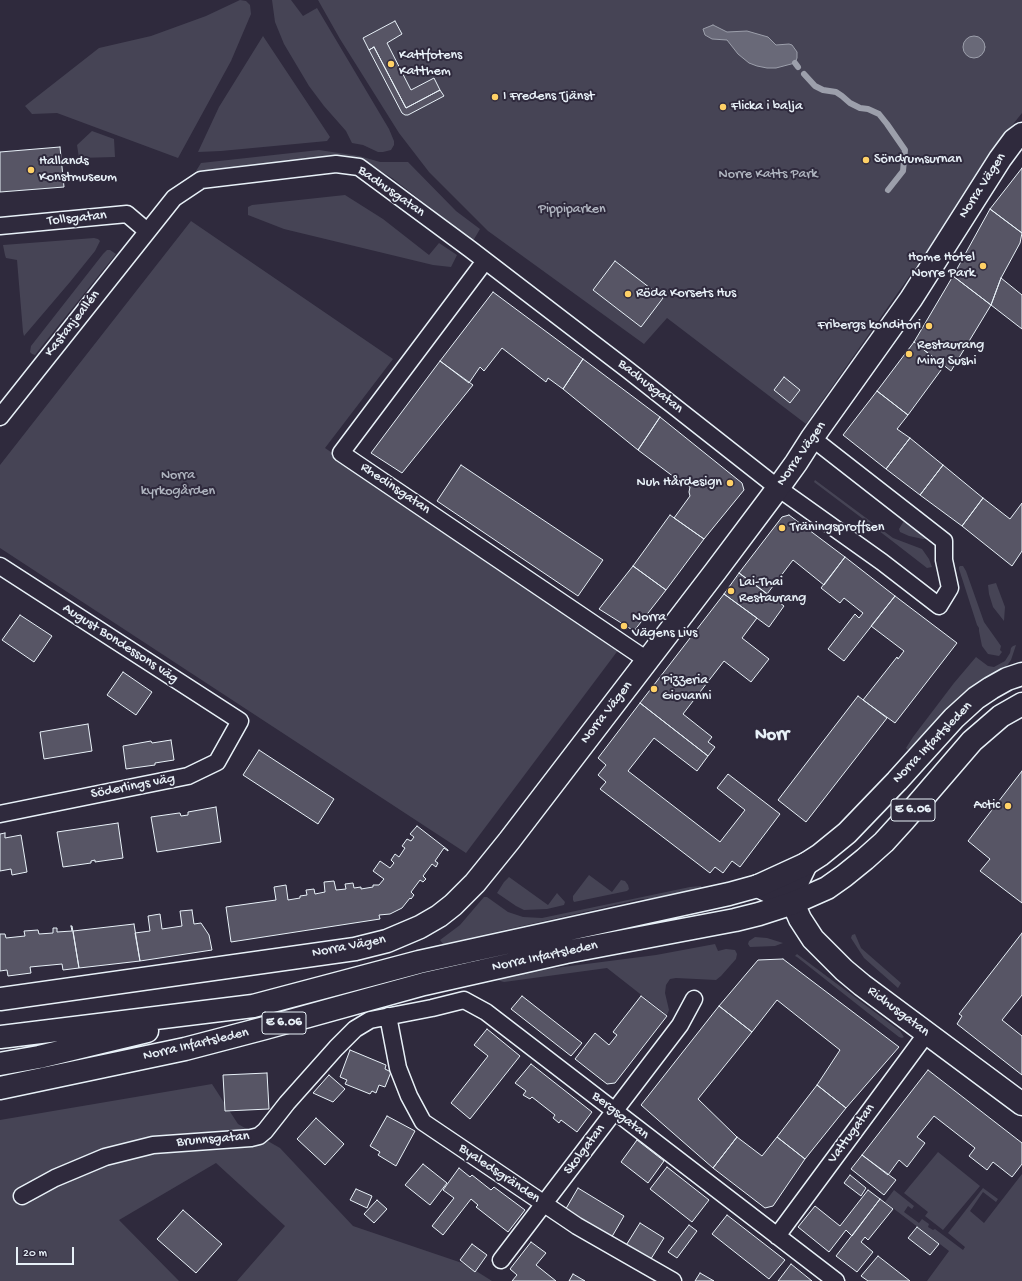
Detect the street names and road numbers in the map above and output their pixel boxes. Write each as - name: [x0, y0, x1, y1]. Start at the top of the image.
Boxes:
- street label: Norra Vägen: [956, 150, 1010, 222]
- street label: Badhusgatan: [354, 163, 428, 221]
- street label: Tollsgatan: [46, 208, 108, 230]
- street label: Kastanjeallén: [42, 287, 104, 361]
- street label: Badhusgatan: [614, 356, 686, 418]
- street label: Norra Vägen: [774, 419, 830, 489]
- street label: Rhedinsgatan: [357, 459, 433, 519]
- street label: August Bondessons väg: [59, 600, 181, 688]
- street label: Norra Vägen: [577, 678, 637, 748]
- street label: Norra Infartsleden: [890, 698, 976, 788]
- street label: Söderlings väg: [90, 771, 176, 803]
- road number: E 6.06: [891, 799, 935, 821]
- street label: Norra Vägen: [311, 932, 387, 962]
- street label: Norra Infartsleden: [491, 938, 599, 976]
- street label: Ridhusgatan: [864, 983, 932, 1041]
- road number: E 6.06: [262, 1012, 306, 1034]
- street label: Norra Infartsleden: [142, 1025, 250, 1065]
- street label: Bergsgatan: [588, 1088, 652, 1144]
- street label: Vattugatan: [825, 1101, 879, 1167]
- street label: Skolgatan: [561, 1121, 609, 1179]
- street label: Brunnsgatan: [176, 1128, 250, 1152]
- street label: Byaledsgränden: [455, 1140, 543, 1208]

